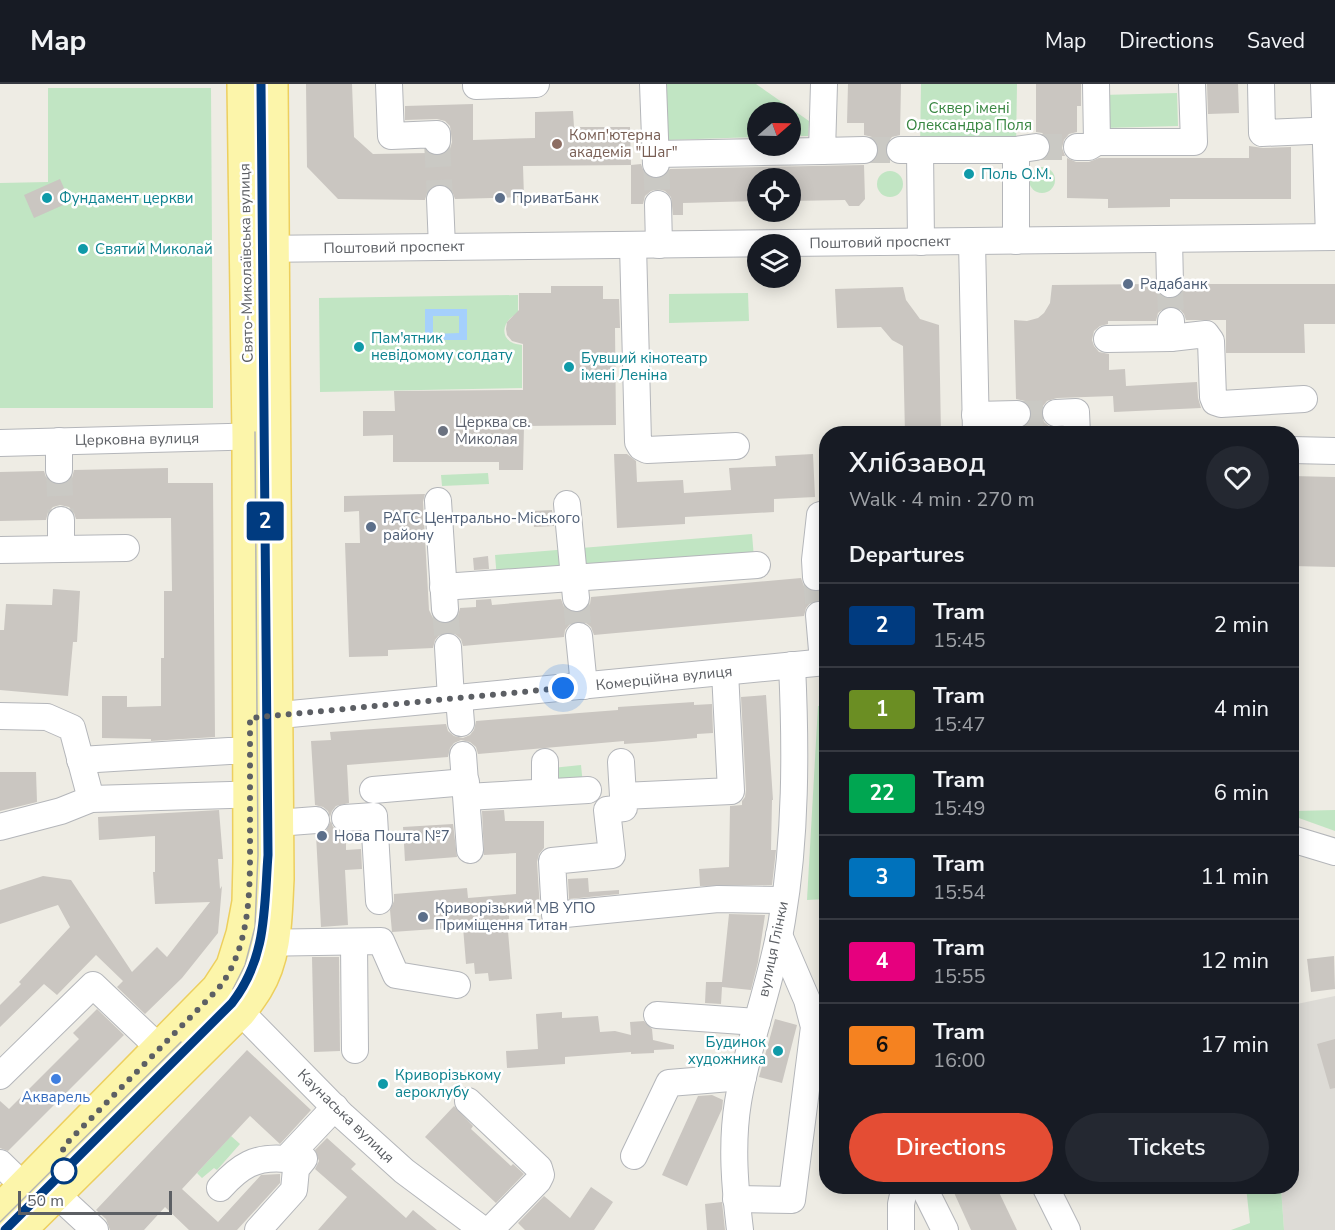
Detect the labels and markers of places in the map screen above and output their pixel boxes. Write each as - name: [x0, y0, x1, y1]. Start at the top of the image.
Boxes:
- place label: Комп'ютерна академія "Шаг": [569, 125, 678, 162]
- marker: Комп'ютерна академія "Шаг": [550, 137, 564, 151]
- place label: Поль О.М.: [981, 164, 1052, 184]
- marker: Поль О.М.: [962, 167, 976, 181]
- place label: Фундамент церкви: [59, 188, 194, 208]
- place label: ПриватБанк: [512, 188, 599, 208]
- marker: Фундамент церкви: [40, 191, 54, 205]
- marker: ПриватБанк: [493, 191, 507, 205]
- place label: Святий Миколай: [95, 239, 213, 259]
- marker: Святий Миколай: [76, 242, 90, 256]
- place label: Радабанк: [1140, 274, 1208, 294]
- marker: Радабанк: [1121, 277, 1135, 291]
- place label: Пам'ятник невідомому солдату: [371, 328, 513, 365]
- marker: Пам'ятник невідомому солдату: [352, 340, 366, 354]
- place label: Бувший кінотеатр імені Леніна: [581, 348, 708, 385]
- marker: Бувший кінотеатр імені Леніна: [562, 360, 576, 374]
- place label: Церква св. Миколая: [455, 412, 531, 449]
- marker: Церква св. Миколая: [436, 424, 450, 438]
- place label: РАГС Центрально-Міського району: [383, 508, 580, 545]
- marker: РАГС Центрально-Міського району: [364, 520, 378, 534]
- place label: Нова Пошта №7: [334, 826, 450, 846]
- marker: Нова Пошта №7: [315, 829, 329, 843]
- place label: Криворізький МВ УПО Приміщення Титан: [435, 898, 596, 935]
- marker: Криворізький МВ УПО Приміщення Титан: [416, 910, 430, 924]
- place label: Будинок художника: [688, 1032, 766, 1069]
- marker: Будинок художника: [771, 1044, 785, 1058]
- place label: Криворізькому аероклубу: [395, 1065, 501, 1102]
- marker: Акварель: [49, 1072, 63, 1086]
- marker: Криворізькому аероклубу: [376, 1077, 390, 1091]
- place label: Акварель: [22, 1087, 90, 1107]
- unlabelled marker: [51, 1158, 77, 1184]

